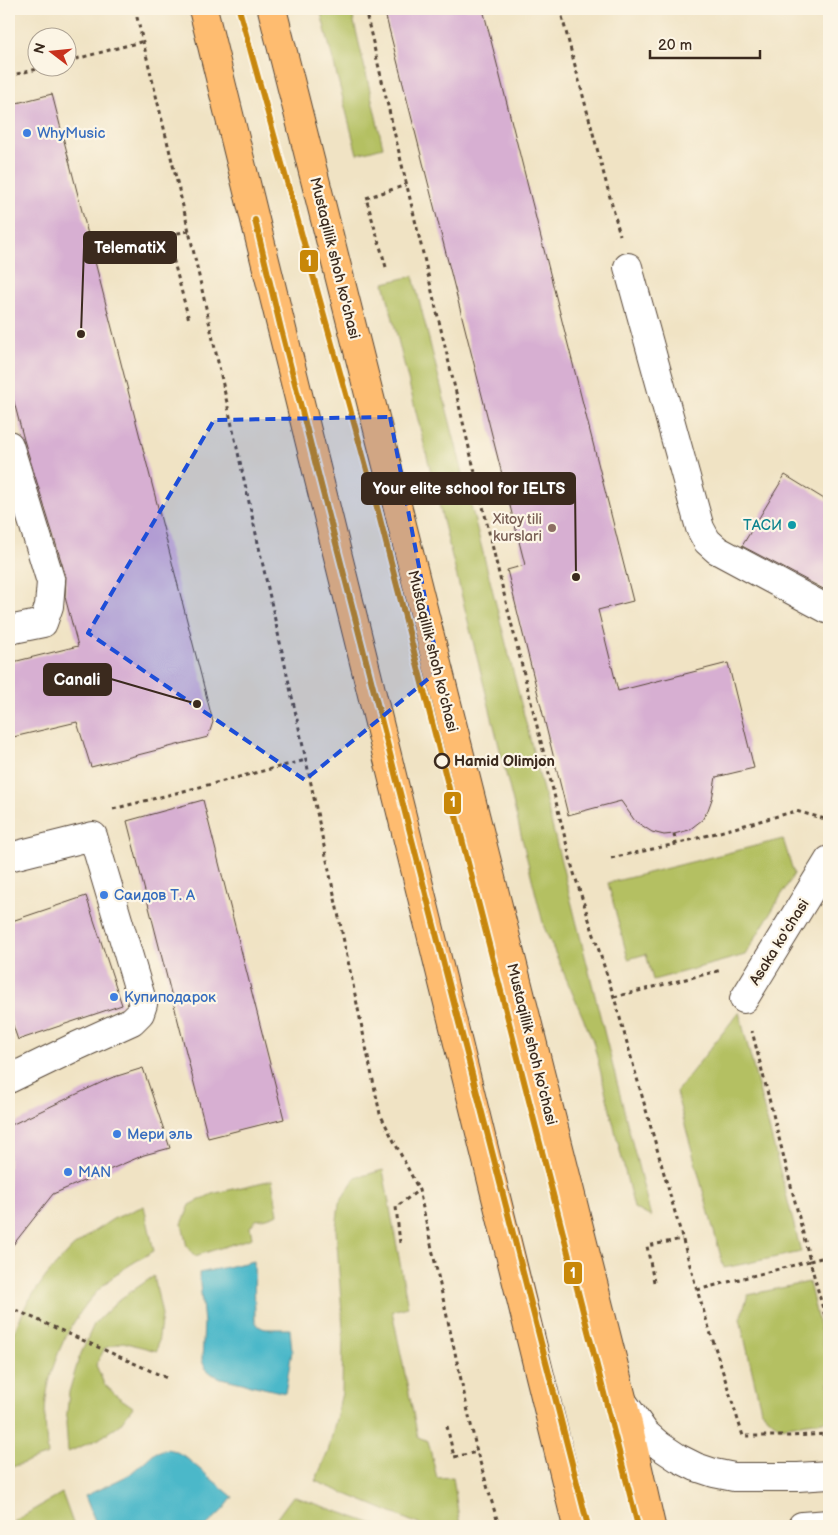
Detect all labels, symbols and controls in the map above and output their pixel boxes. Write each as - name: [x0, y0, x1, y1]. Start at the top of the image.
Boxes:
- north arrow: [28, 28, 78, 78]
- scale bar: [650, 28, 760, 60]
- text: 20 m: [658, 36, 692, 55]
- text: N: [30, 41, 50, 56]
- place label: WhyMusic: [37, 124, 105, 143]
- marker: WhyMusic: [21, 127, 33, 139]
- street label: Mustaqillik shoh ko'chasi: [305, 175, 364, 341]
- callout: TelematiX: [84, 232, 176, 263]
- text: TelematiX: [94, 239, 166, 258]
- line badge: 1: [299, 249, 319, 273]
- text: 1: [306, 253, 312, 270]
- callout: Your elite school for IELTS: [362, 473, 575, 504]
- text: Your elite school for IELTS: [373, 480, 566, 499]
- place label: Xitoy tili kurslari: [492, 510, 542, 546]
- place label: ТАСИ: [743, 516, 782, 535]
- marker: ТАСИ: [786, 519, 798, 531]
- marker: Xitoy tili kurslari: [546, 522, 558, 534]
- street label: Mustaqillik shoh ko'chasi: [403, 568, 462, 734]
- callout: Canali: [44, 664, 111, 695]
- text: Canali: [54, 671, 100, 690]
- place label: Hamid Olimjon: [454, 752, 555, 771]
- marker: Hamid Olimjon: [434, 753, 450, 769]
- line badge: 1: [443, 791, 462, 815]
- text: 1: [450, 794, 456, 811]
- place label: Саидов Т. А: [114, 886, 196, 905]
- marker: Саидов Т. А: [98, 889, 110, 901]
- street label: Asaka ko'chasi: [745, 896, 814, 989]
- street label: Mustaqillik shoh ko'chasi: [502, 961, 561, 1127]
- place label: Купиподарок: [124, 988, 216, 1007]
- marker: Купиподарок: [108, 991, 120, 1003]
- place label: Мери эль: [127, 1125, 193, 1144]
- marker: Мери эль: [111, 1128, 123, 1140]
- place label: MAN: [78, 1163, 111, 1182]
- marker: MAN: [62, 1166, 74, 1178]
- line badge: 1: [563, 1261, 583, 1285]
- text: 1: [570, 1265, 576, 1282]

